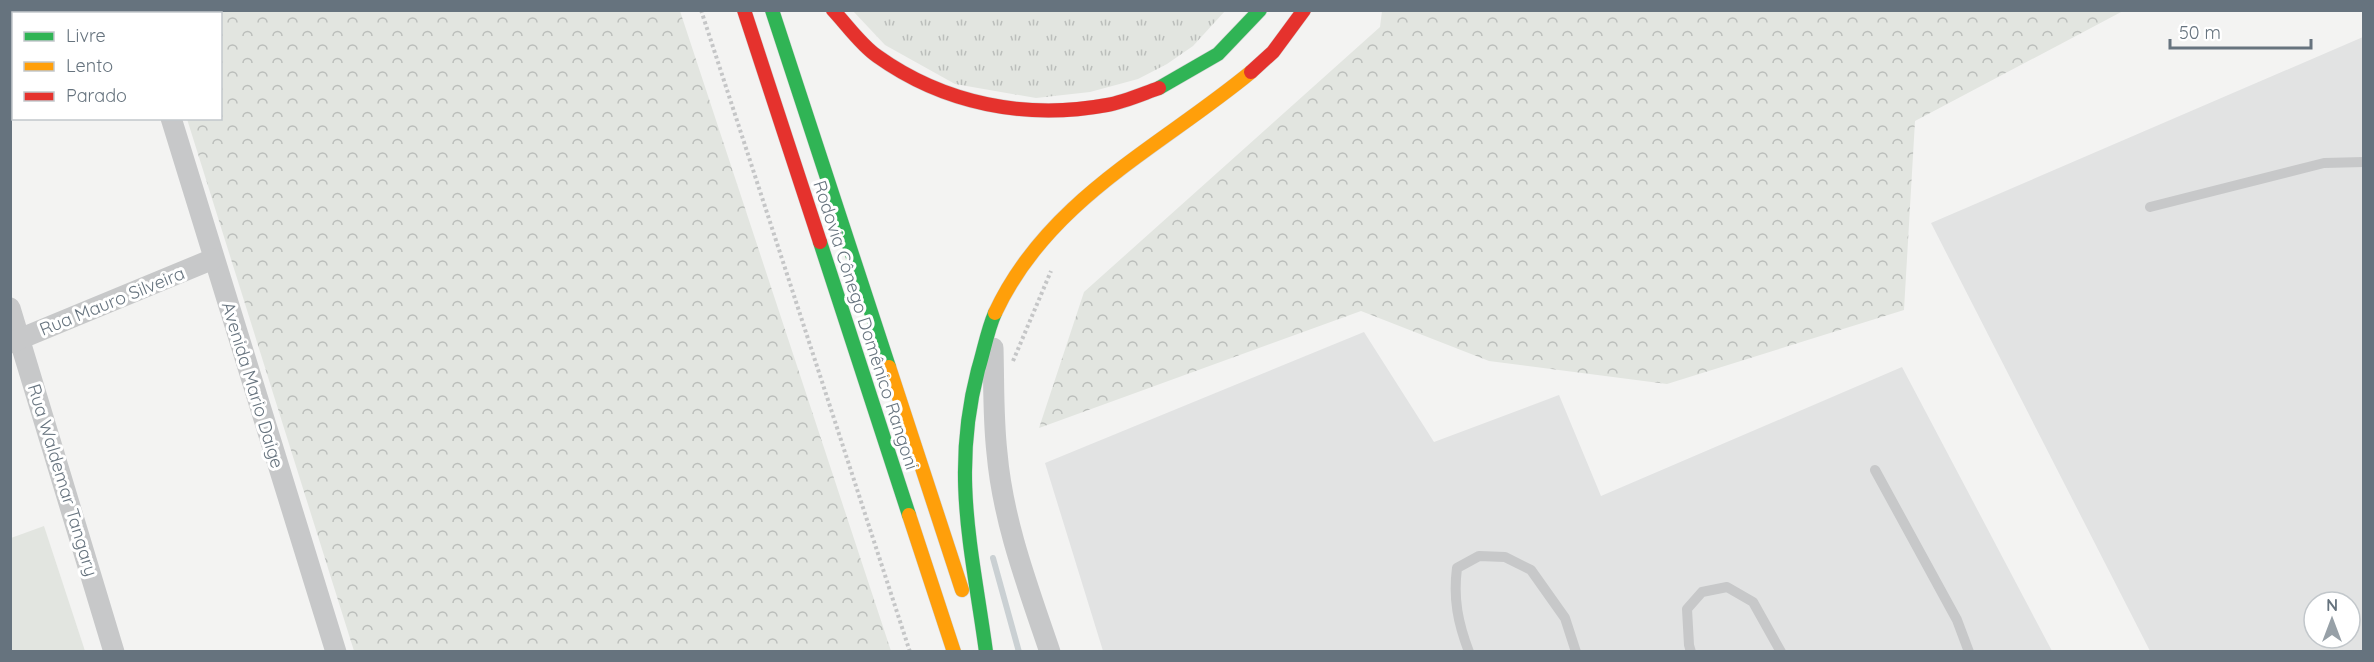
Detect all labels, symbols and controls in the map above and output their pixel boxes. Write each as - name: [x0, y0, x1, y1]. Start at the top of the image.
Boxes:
- legend: [12, 12, 222, 120]
- scale bar: [2170, 12, 2311, 50]
- text: 50 m: [2179, 21, 2221, 44]
- text: Livre: [66, 24, 106, 47]
- text: Lento: [66, 54, 113, 77]
- text: Parado: [66, 84, 127, 107]
- street label: Rodovia Cônego Domênico Rangoni: [808, 177, 924, 473]
- street label: Rua Mauro Silveira: [36, 261, 188, 341]
- street label: Avenida Mario Daige: [217, 299, 289, 471]
- street label: Rua Waldemar Tangary: [23, 381, 103, 579]
- north arrow: [2302, 590, 2362, 650]
- text: N: [2326, 595, 2338, 615]

